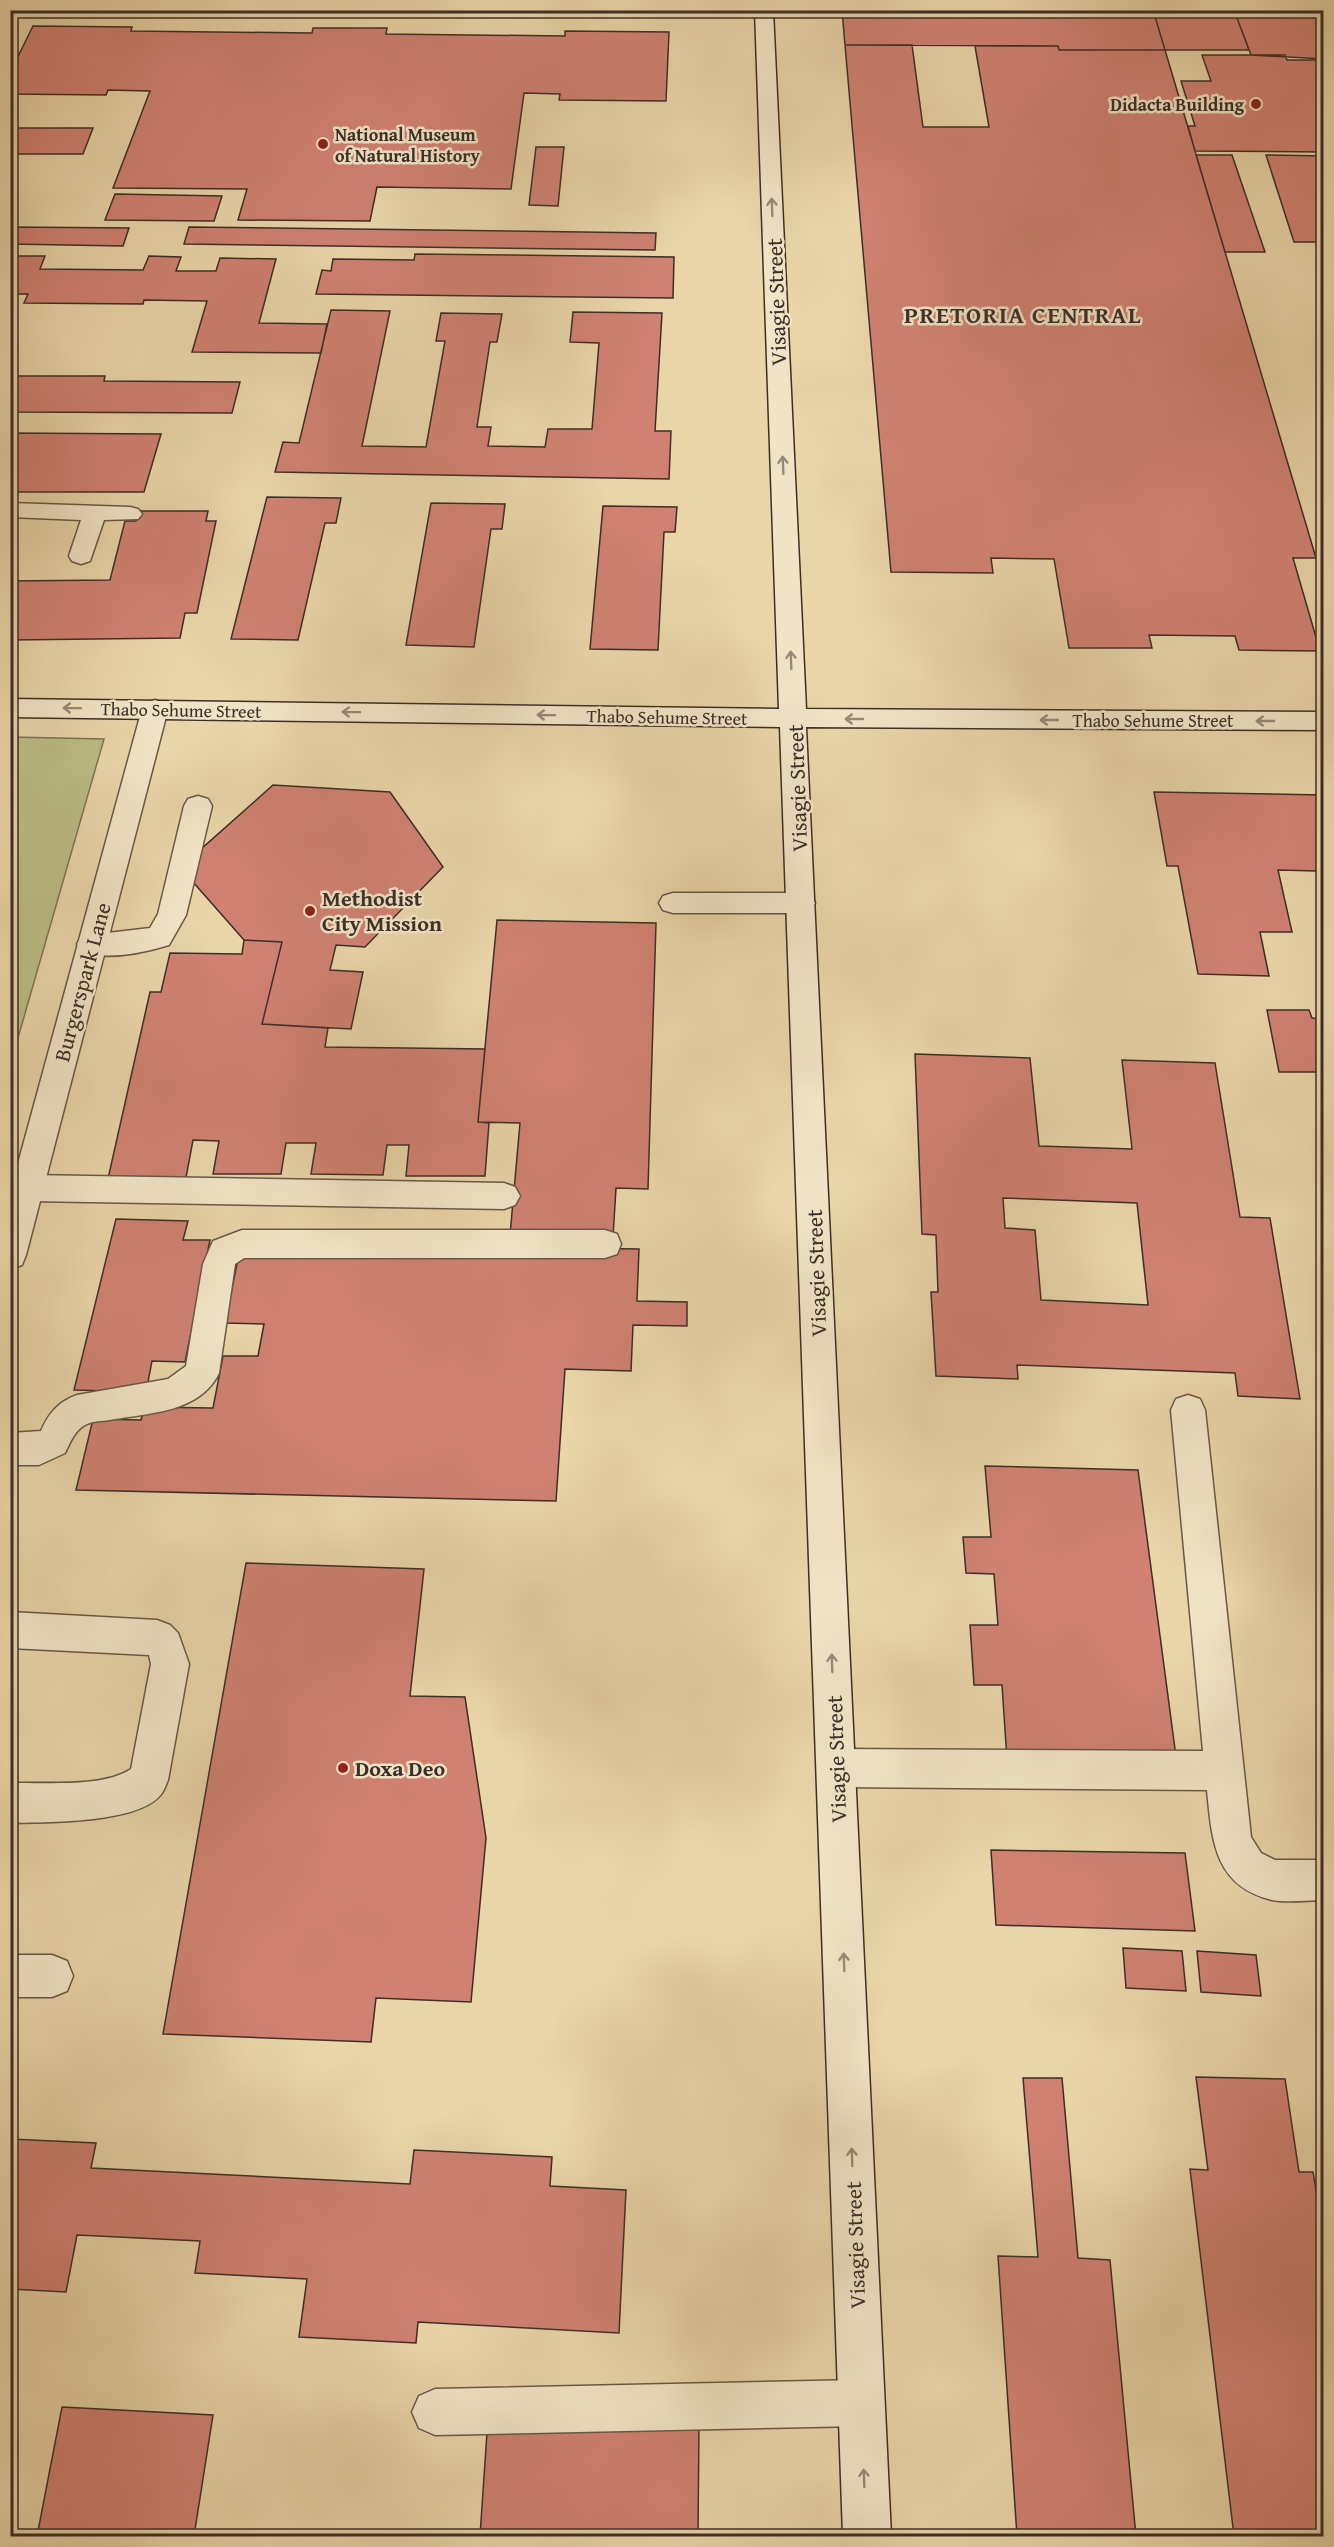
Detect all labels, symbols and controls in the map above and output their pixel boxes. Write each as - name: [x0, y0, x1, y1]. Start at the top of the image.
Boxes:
- place label: Didacta Building: [1110, 91, 1245, 118]
- marker: Didacta Building: [1249, 97, 1263, 111]
- place label: National Museum of Natural History: [335, 121, 481, 169]
- marker: National Museum of Natural History: [316, 137, 330, 151]
- one-way arrow: [766, 198, 778, 218]
- street label: Visagie Street: [758, 237, 794, 366]
- district label: PRETORIA CENTRAL: [904, 297, 1142, 332]
- one-way arrow: [777, 456, 789, 476]
- one-way arrow: [786, 651, 797, 670]
- street label: Thabo Sehume Street: [100, 695, 262, 725]
- street label: Thabo Sehume Street: [586, 702, 748, 732]
- one-way arrow: [63, 703, 83, 714]
- one-way arrow: [342, 706, 362, 718]
- street label: Thabo Sehume Street: [1073, 707, 1234, 734]
- one-way arrow: [537, 709, 557, 721]
- one-way arrow: [845, 713, 865, 725]
- one-way arrow: [1040, 714, 1060, 726]
- one-way arrow: [1256, 715, 1276, 727]
- street label: Visagie Street: [779, 723, 815, 852]
- place label: Methodist City Mission: [322, 882, 442, 939]
- street label: Burgerspark Lane: [45, 899, 119, 1065]
- marker: Methodist City Mission: [303, 904, 317, 918]
- street label: Visagie Street: [798, 1208, 834, 1337]
- one-way arrow: [826, 1653, 837, 1673]
- street label: Visagie Street: [818, 1694, 854, 1823]
- place label: Doxa Deo: [355, 1752, 445, 1784]
- marker: Doxa Deo: [336, 1761, 350, 1775]
- one-way arrow: [838, 1953, 849, 1973]
- one-way arrow: [846, 2148, 857, 2168]
- street label: Visagie Street: [837, 2180, 873, 2309]
- one-way arrow: [859, 2469, 870, 2489]

